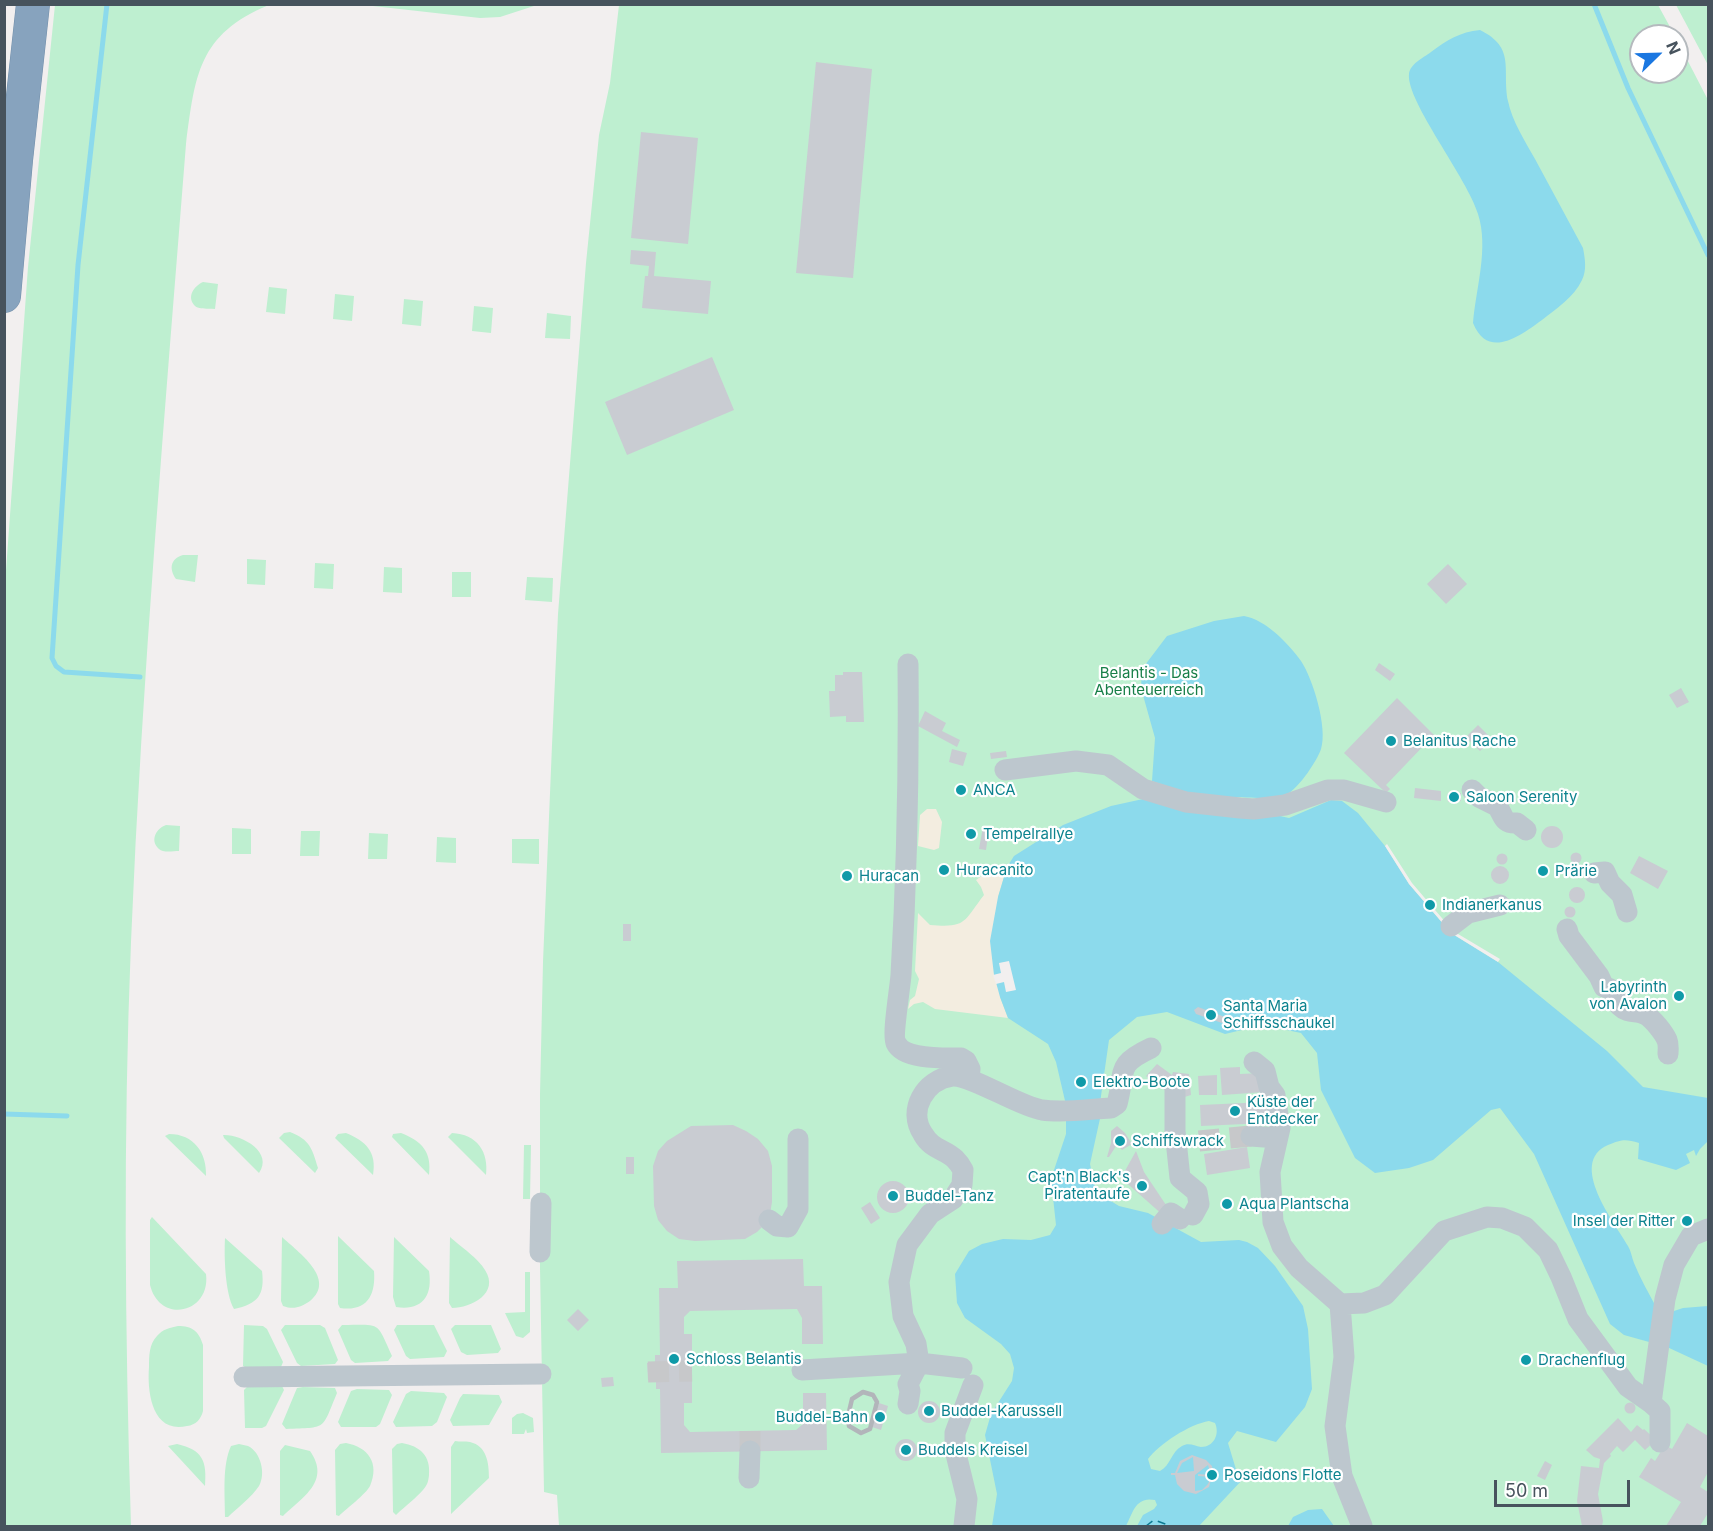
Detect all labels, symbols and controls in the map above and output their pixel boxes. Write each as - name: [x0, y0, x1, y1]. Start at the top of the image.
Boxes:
- north arrow: [1629, 24, 1689, 84]
- text: N: [1662, 38, 1685, 57]
- park label: Belantis - Das Abenteuerreich: [1094, 664, 1204, 699]
- place label: Belanitus Rache: [1403, 732, 1516, 750]
- marker: Belanitus Rache: [1384, 734, 1398, 748]
- place label: ANCA: [973, 781, 1016, 799]
- marker: ANCA: [954, 783, 968, 797]
- place label: Saloon Serenity: [1466, 788, 1577, 806]
- marker: Saloon Serenity: [1447, 790, 1461, 804]
- place label: Tempelrallye: [983, 825, 1073, 843]
- marker: Tempelrallye: [964, 827, 978, 841]
- place label: Huracanito: [956, 861, 1033, 879]
- place label: Prärie: [1555, 862, 1597, 880]
- marker: Huracanito: [937, 863, 951, 877]
- marker: Prärie: [1536, 864, 1550, 878]
- place label: Huracan: [859, 867, 919, 885]
- marker: Huracan: [840, 869, 854, 883]
- place label: Indianerkanus: [1442, 896, 1542, 914]
- marker: Indianerkanus: [1423, 898, 1437, 912]
- place label: Labyrinth von Avalon: [1589, 978, 1667, 1013]
- marker: Labyrinth von Avalon: [1672, 989, 1686, 1003]
- place label: Santa Maria Schiffsschaukel: [1223, 997, 1335, 1032]
- marker: Santa Maria Schiffsschaukel: [1204, 1008, 1218, 1022]
- place label: Elektro-Boote: [1093, 1073, 1190, 1091]
- marker: Elektro-Boote: [1074, 1075, 1088, 1089]
- place label: Küste der Entdecker: [1247, 1093, 1318, 1128]
- marker: Küste der Entdecker: [1228, 1104, 1242, 1118]
- place label: Schiffswrack: [1132, 1132, 1224, 1150]
- marker: Schiffswrack: [1113, 1134, 1127, 1148]
- place label: Capt'n Black's Piratentaufe: [1028, 1168, 1130, 1203]
- marker: Capt'n Black's Piratentaufe: [1135, 1179, 1149, 1193]
- place label: Buddel-Tanz: [905, 1187, 994, 1205]
- marker: Buddel-Tanz: [886, 1189, 900, 1203]
- place label: Aqua Plantscha: [1239, 1195, 1349, 1213]
- marker: Aqua Plantscha: [1220, 1197, 1234, 1211]
- place label: Insel der Ritter: [1573, 1212, 1675, 1230]
- marker: Insel der Ritter: [1680, 1214, 1694, 1228]
- place label: Schloss Belantis: [686, 1350, 802, 1368]
- place label: Drachenflug: [1538, 1351, 1625, 1369]
- marker: Schloss Belantis: [667, 1352, 681, 1366]
- marker: Drachenflug: [1519, 1353, 1533, 1367]
- place label: Buddel-Karussell: [941, 1402, 1062, 1420]
- marker: Buddel-Karussell: [922, 1404, 936, 1418]
- place label: Buddel-Bahn: [776, 1408, 868, 1426]
- marker: Buddel-Bahn: [873, 1410, 887, 1424]
- place label: Buddels Kreisel: [918, 1441, 1028, 1459]
- marker: Buddels Kreisel: [899, 1443, 913, 1457]
- place label: Poseidons Flotte: [1224, 1466, 1341, 1484]
- marker: Poseidons Flotte: [1205, 1468, 1219, 1482]
- scale bar: [1497, 1468, 1634, 1506]
- text: 50 m: [1505, 1480, 1548, 1501]

